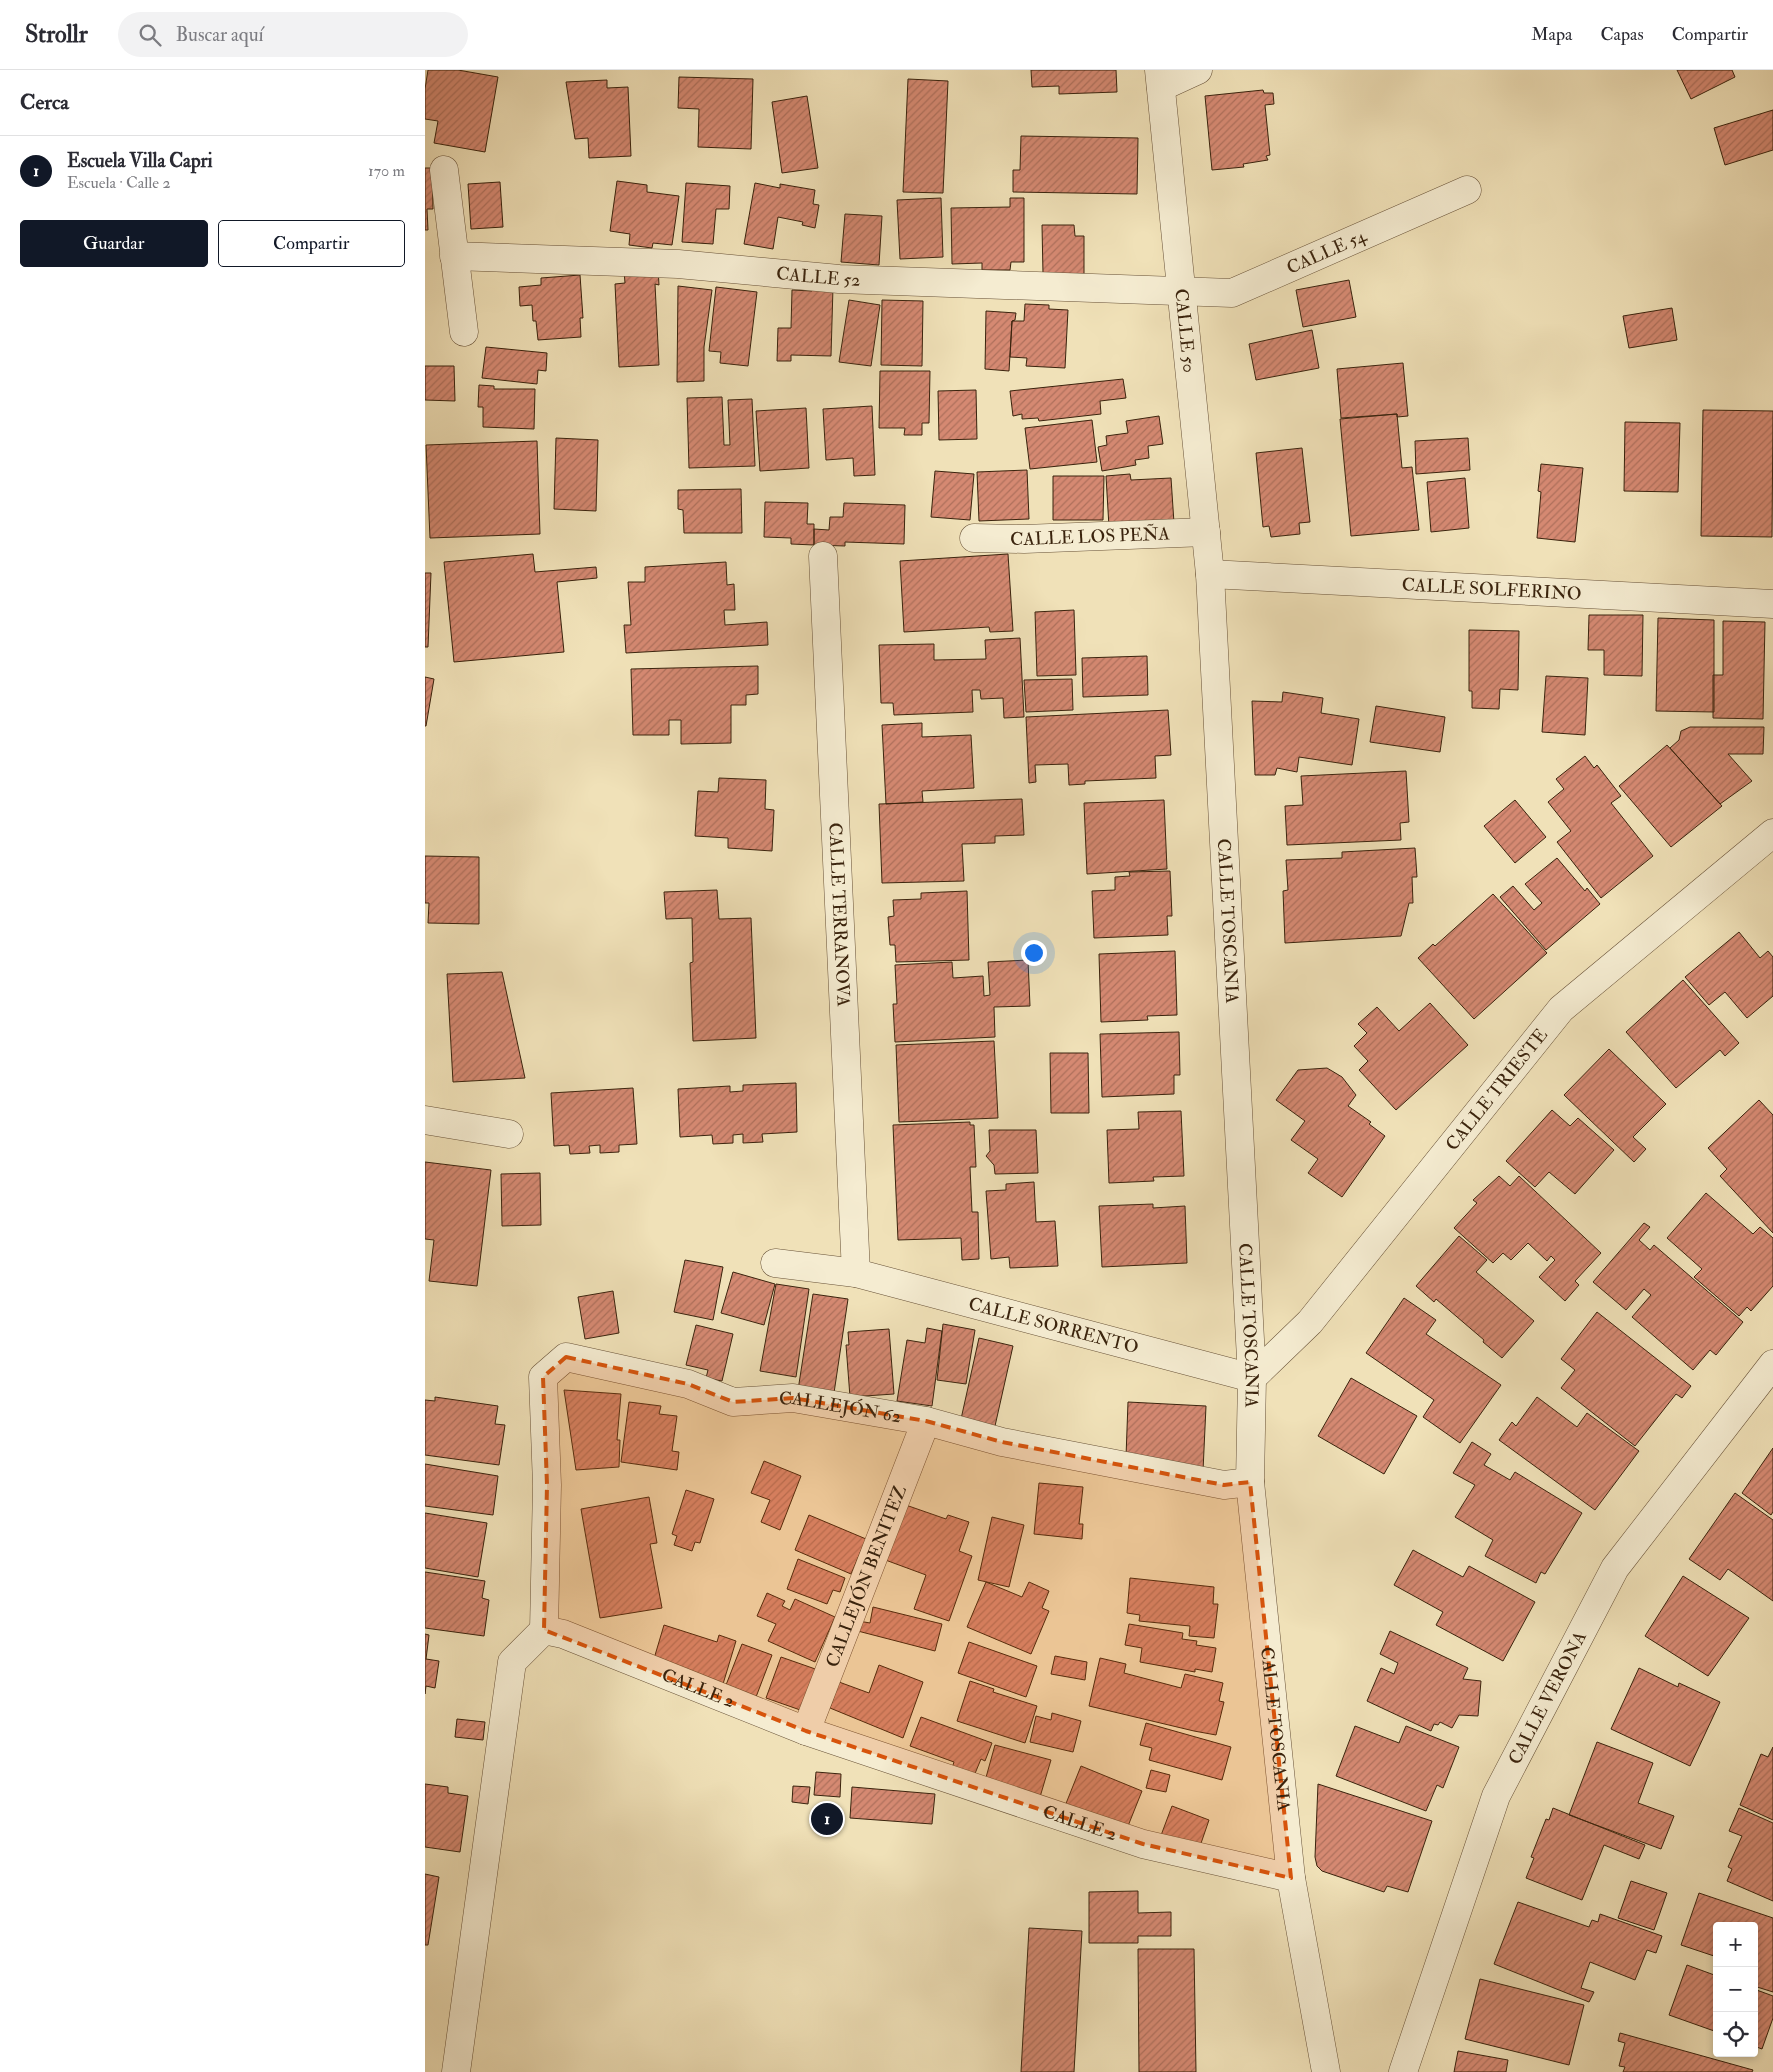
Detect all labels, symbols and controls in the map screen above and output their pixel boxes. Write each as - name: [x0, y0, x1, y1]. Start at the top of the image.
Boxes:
- search box: [118, 12, 468, 57]
- text: Strollr: [25, 19, 88, 50]
- icon: search: [136, 21, 164, 49]
- text: Buscar aquí: [176, 23, 264, 47]
- text: Mapa: [1531, 23, 1573, 46]
- text: Capas: [1601, 23, 1644, 46]
- text: Compartir: [1672, 23, 1748, 46]
- text: Cerca: [20, 89, 69, 116]
- text: Escuela Villa Capri: [67, 149, 213, 173]
- text: 1: [33, 161, 39, 181]
- text: 170 m: [368, 161, 405, 181]
- text: Escuela · Calle 2: [67, 173, 171, 193]
- button: Guardar: [20, 220, 208, 267]
- button: Compartir: [218, 220, 405, 267]
- street label: CALLE 54: [1283, 224, 1371, 279]
- street label: CALLE 52: [775, 262, 861, 291]
- street label: CALLE 50: [1170, 287, 1201, 374]
- street label: CALLE LOS PEÑA: [1010, 522, 1171, 551]
- street label: CALLE SOLFERINO: [1401, 573, 1582, 605]
- street label: CALLE TERRANOVA: [824, 822, 855, 1008]
- street label: CALLE TOSCANIA: [1212, 838, 1244, 1005]
- your location: [1021, 940, 1047, 966]
- street label: CALLE TRIESTE: [1440, 1024, 1553, 1155]
- street label: CALLE TOSCANIA: [1233, 1242, 1264, 1409]
- street label: CALLE SORRENTO: [966, 1292, 1141, 1359]
- street label: CALLEJÓN 62: [778, 1386, 903, 1428]
- street label: CALLEJÓN BENITEZ: [820, 1482, 911, 1670]
- street label: CALLE VERONA: [1503, 1627, 1592, 1768]
- street label: CALLE TOSCANIA: [1256, 1646, 1296, 1813]
- street label: CALLE 2: [658, 1663, 738, 1713]
- pin: 1: [811, 1800, 843, 1838]
- street label: CALLE 2: [1040, 1800, 1120, 1846]
- map controls: [1713, 1922, 1758, 2057]
- button: +: [1713, 1922, 1758, 1967]
- button: −: [1713, 1967, 1758, 2012]
- button: locate: [1713, 2012, 1758, 2057]

